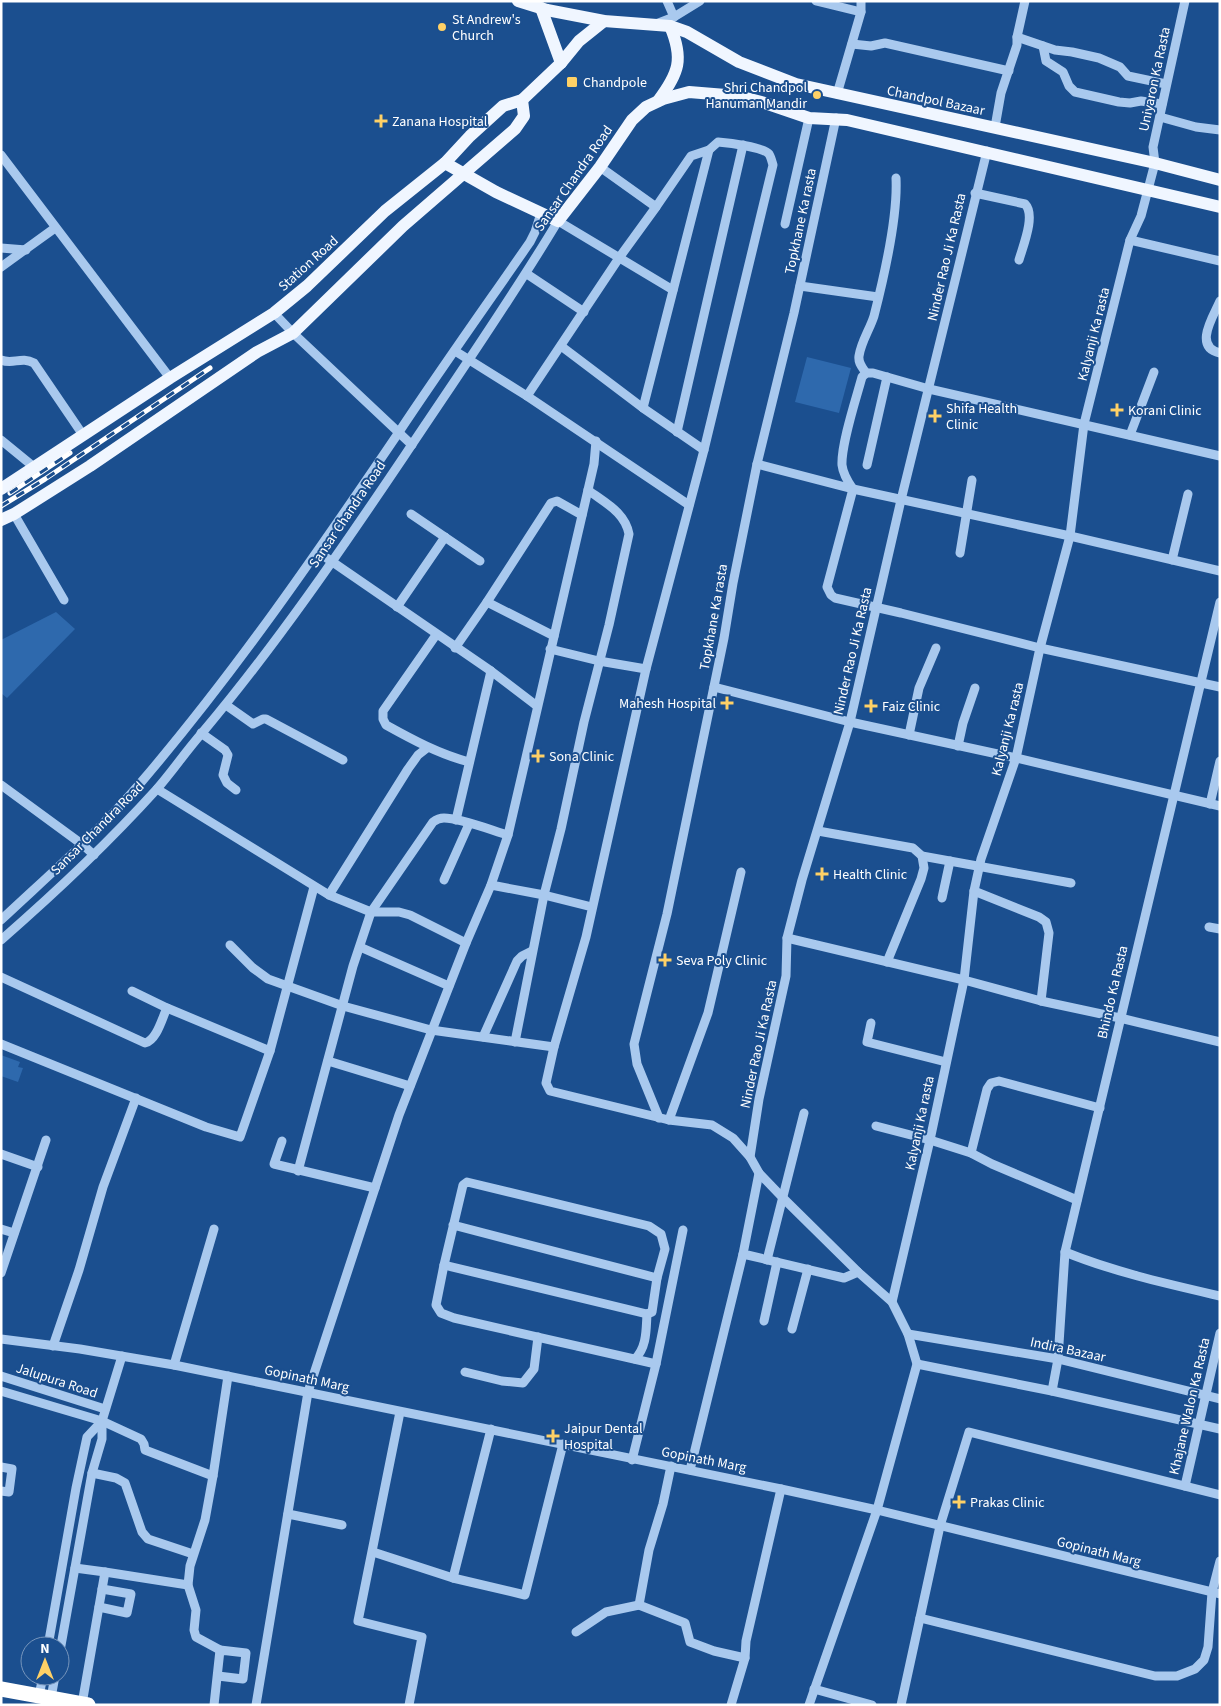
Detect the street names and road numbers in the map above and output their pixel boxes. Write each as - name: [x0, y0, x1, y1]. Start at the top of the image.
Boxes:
- street label: Uniyaron Ka Rasta: [1134, 25, 1176, 133]
- street label: Chandpol Bazaar: [885, 81, 987, 121]
- street label: Sansar Chandra Road: [530, 122, 618, 236]
- street label: Topkhane Ka rasta: [780, 167, 822, 276]
- street label: Ninder Rao Ji Ka Rasta: [923, 191, 971, 323]
- street label: Station Road: [274, 231, 343, 296]
- street label: Kalyanji Ka rasta: [1073, 285, 1115, 383]
- street label: Sansar Chandra Road: [305, 457, 391, 572]
- street label: Topkhane Ka rasta: [695, 562, 733, 672]
- street label: Ninder Rao Ji Ka Rasta: [829, 585, 877, 717]
- street label: Kalyanji Ka rasta: [987, 680, 1029, 778]
- street label: Sansar Chandra Road: [46, 777, 149, 880]
- street label: Bhindo Ka Rasta: [1093, 944, 1133, 1041]
- street label: Ninder Rao Ji Ka Rasta: [736, 978, 782, 1110]
- street label: Kalyanji Ka rasta: [900, 1074, 940, 1172]
- street label: Indira Bazaar: [1028, 1332, 1108, 1368]
- street label: Khajane Walon Ka Rasta: [1164, 1336, 1215, 1477]
- street label: Jalupura Road: [13, 1358, 100, 1404]
- street label: Gopinath Marg: [263, 1360, 351, 1398]
- street label: Gopinath Marg: [660, 1442, 748, 1478]
- street label: Gopinath Marg: [1055, 1532, 1143, 1572]

